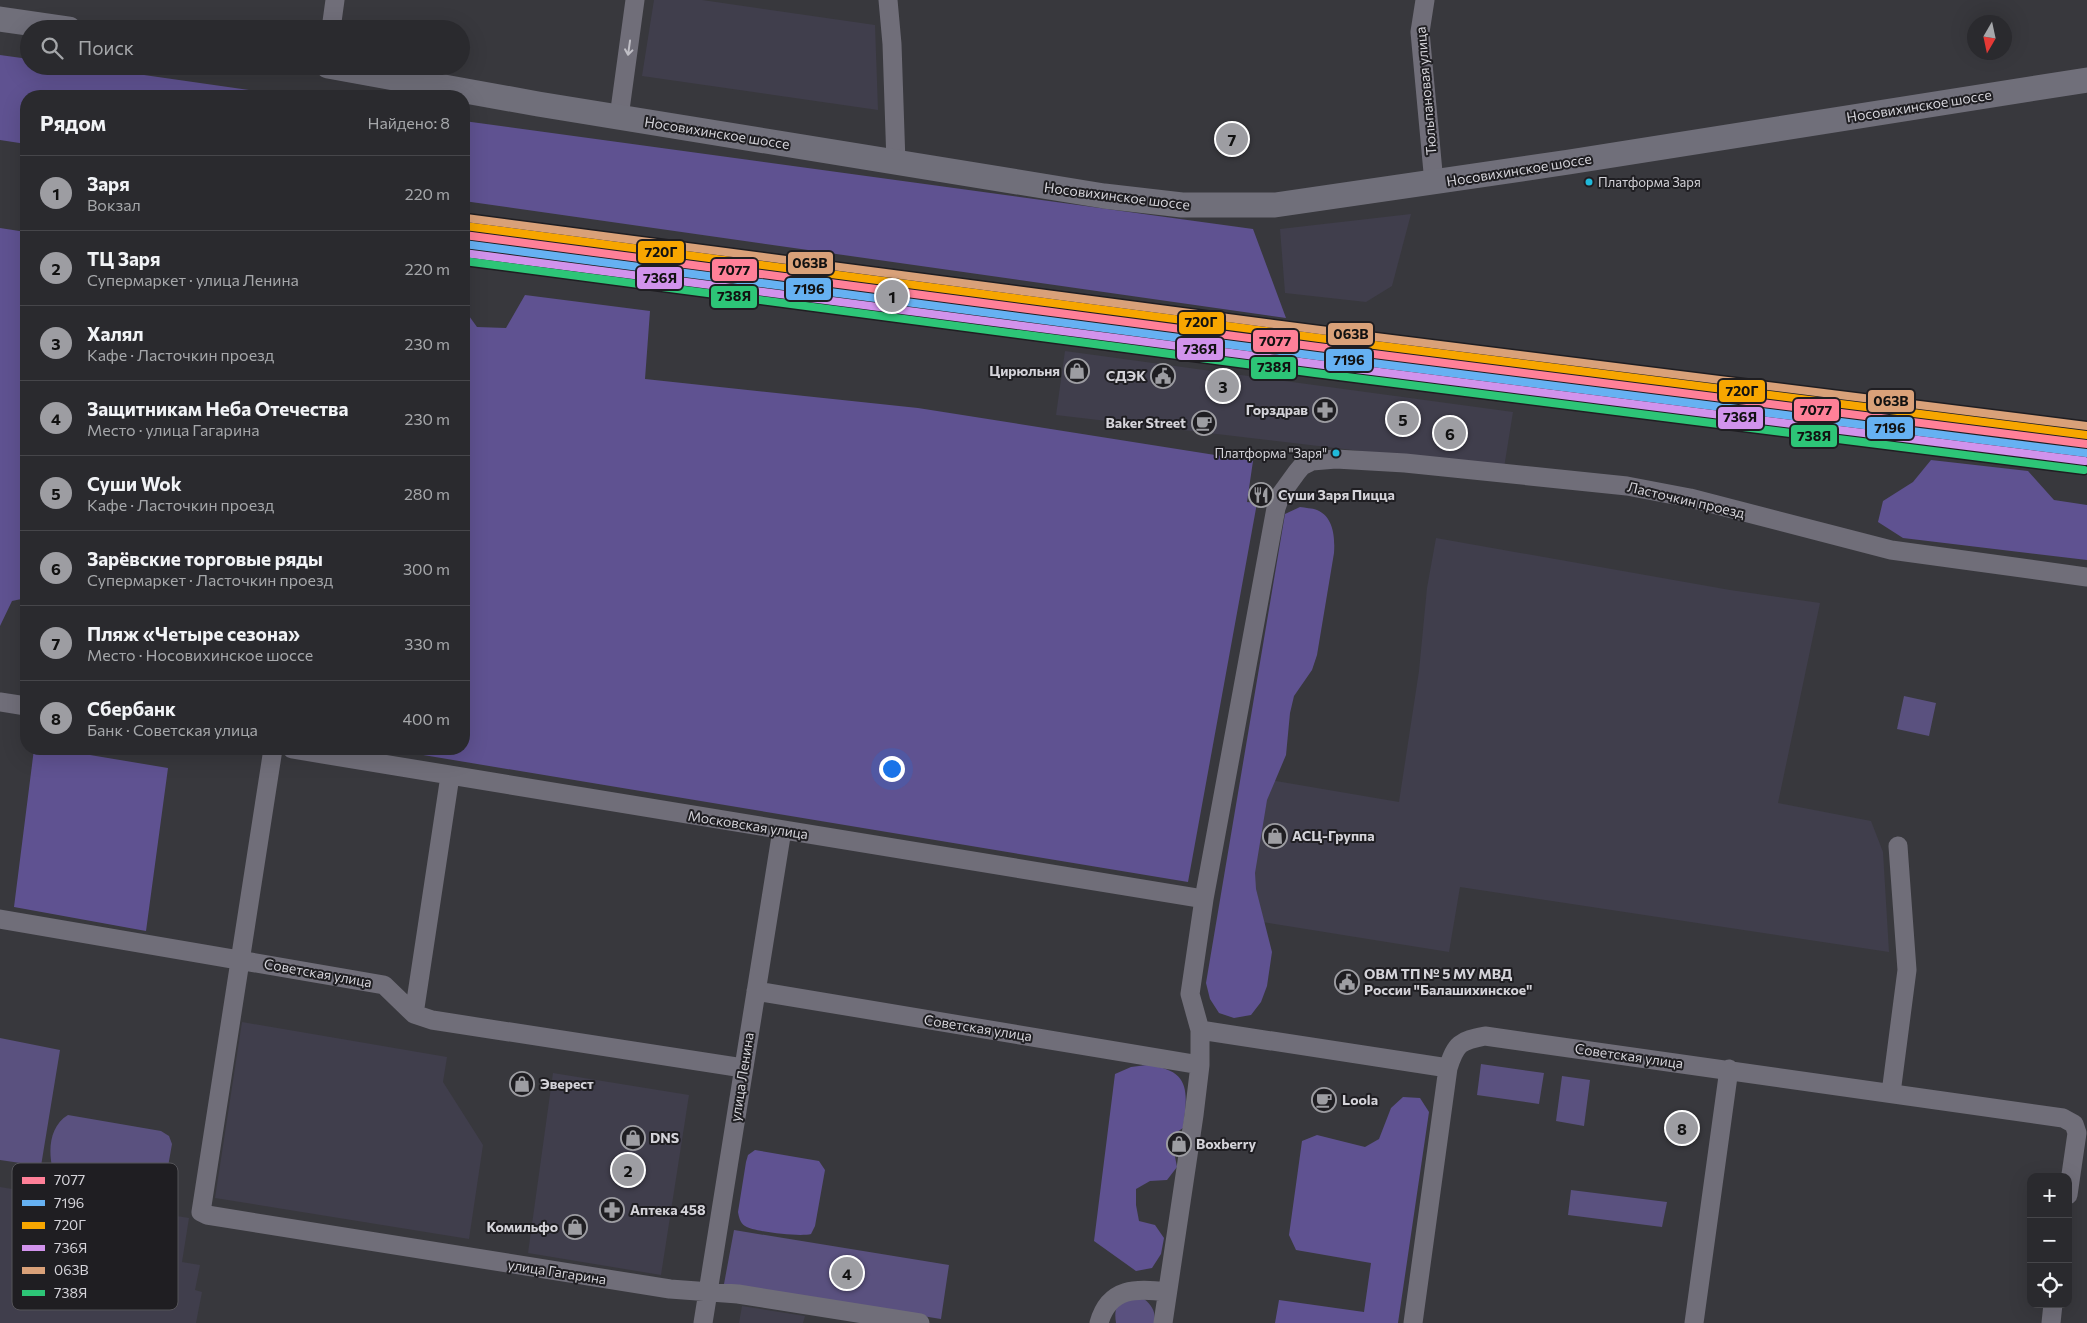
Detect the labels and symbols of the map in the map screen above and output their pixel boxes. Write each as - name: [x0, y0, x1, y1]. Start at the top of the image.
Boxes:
- north arrow: [1967, 15, 2012, 60]
- street label: Тюльпановая улица: [1411, 26, 1440, 156]
- one-way arrow: [623, 40, 633, 56]
- street label: Носовихинское шоссе: [1845, 86, 1993, 125]
- street label: Носовихинское шоссе: [643, 113, 791, 152]
- pin: 7: [1216, 120, 1248, 158]
- street label: Носовихинское шоссе: [1445, 150, 1593, 189]
- place label: Платформа Заря: [1598, 174, 1701, 190]
- marker: Платформа Заря: [1584, 177, 1594, 187]
- street label: Носовихинское шоссе: [1043, 178, 1191, 213]
- line badge: 720Г: [637, 240, 685, 264]
- text: 720Г: [645, 243, 677, 260]
- line badge: 063В: [787, 251, 834, 275]
- text: 063В: [792, 254, 828, 271]
- line badge: 7077: [711, 258, 758, 282]
- text: 7077: [718, 261, 750, 278]
- line badge: 736Я: [636, 266, 683, 290]
- text: 736Я: [643, 269, 677, 286]
- line badge: 7196: [785, 277, 832, 301]
- pin: 1: [876, 277, 908, 315]
- text: 7196: [793, 280, 825, 297]
- line badge: 738Я: [710, 285, 758, 309]
- text: 738Я: [717, 287, 751, 304]
- line badge: 720Г: [1178, 311, 1225, 335]
- text: 720Г: [1185, 313, 1217, 330]
- line badge: 063В: [1327, 322, 1374, 346]
- text: 063В: [1333, 325, 1369, 342]
- line badge: 7077: [1252, 329, 1299, 353]
- text: 7077: [1259, 332, 1291, 349]
- line badge: 736Я: [1176, 337, 1224, 361]
- text: 736Я: [1183, 340, 1217, 357]
- line badge: 7196: [1325, 348, 1373, 372]
- text: 7196: [1333, 351, 1365, 368]
- line badge: 738Я: [1250, 356, 1297, 380]
- shop icon: Цирюльня: [1064, 358, 1090, 384]
- text: 738Я: [1257, 358, 1291, 375]
- place label: Цирюльня: [989, 362, 1060, 379]
- public building icon: СДЭК: [1150, 363, 1176, 389]
- place label: СДЭК: [1106, 367, 1146, 384]
- pin: 3: [1207, 367, 1239, 405]
- line badge: 720Г: [1718, 379, 1766, 403]
- text: 720Г: [1726, 382, 1758, 399]
- line badge: 063В: [1867, 389, 1915, 413]
- text: 063В: [1873, 392, 1909, 409]
- pharmacy icon: Горздрав: [1312, 397, 1338, 423]
- line badge: 7077: [1793, 398, 1840, 422]
- pin: 5: [1387, 400, 1419, 438]
- place label: Горздрав: [1246, 401, 1308, 418]
- text: 7077: [1800, 401, 1832, 418]
- line badge: 736Я: [1717, 406, 1764, 430]
- text: 736Я: [1723, 408, 1757, 425]
- cafe icon: Baker Street: [1191, 410, 1217, 436]
- place label: Baker Street: [1105, 414, 1186, 431]
- pin: 6: [1434, 414, 1466, 452]
- line badge: 7196: [1866, 416, 1914, 440]
- text: 7196: [1874, 419, 1906, 436]
- line badge: 738Я: [1790, 424, 1838, 448]
- text: 738Я: [1797, 427, 1831, 444]
- place label: Платформа "Заря": [1215, 445, 1327, 461]
- marker: Платформа "Заря": [1331, 448, 1341, 458]
- street label: Ласточкин проезд: [1626, 478, 1747, 521]
- restaurant icon: Суши Заря Пицца: [1248, 482, 1274, 508]
- place label: Суши Заря Пицца: [1278, 486, 1395, 503]
- your location: [879, 756, 905, 782]
- street label: Московская улица: [687, 807, 809, 842]
- shop icon: АСЦ-Группа: [1262, 823, 1288, 849]
- place label: АСЦ-Группа: [1292, 827, 1375, 844]
- street label: Советская улица: [263, 955, 373, 990]
- place label: ОВМ ТП № 5 МУ МВД России "Балашихинское": [1364, 965, 1532, 998]
- public building icon: ОВМ ТП № 5 МУ МВД России "Балашихинское": [1334, 969, 1360, 995]
- street label: Советская улица: [923, 1011, 1033, 1044]
- street label: улица Ленина: [726, 1031, 757, 1123]
- street label: Советская улица: [1574, 1039, 1684, 1072]
- shop icon: Эверест: [509, 1071, 535, 1097]
- place label: Эверест: [540, 1075, 594, 1092]
- cafe icon: Loola: [1311, 1087, 1337, 1113]
- place label: Loola: [1342, 1091, 1378, 1108]
- pin: 8: [1666, 1109, 1698, 1147]
- shop icon: DNS: [620, 1125, 646, 1151]
- place label: DNS: [650, 1129, 679, 1146]
- shop icon: Boxberry: [1166, 1131, 1192, 1157]
- place label: Boxberry: [1196, 1135, 1256, 1152]
- pin: 2: [612, 1151, 644, 1189]
- legend: [12, 1163, 178, 1310]
- text: 7077: [54, 1171, 85, 1188]
- text: 7196: [54, 1194, 84, 1211]
- pharmacy icon: Аптека 458: [599, 1197, 625, 1223]
- place label: Аптека 458: [630, 1201, 706, 1218]
- shop icon: Комильфо: [562, 1214, 588, 1240]
- text: 720Г: [54, 1216, 86, 1233]
- place label: Комильфо: [486, 1218, 558, 1235]
- text: 736Я: [54, 1239, 87, 1256]
- pin: 4: [831, 1254, 863, 1292]
- street label: улица Гагарина: [506, 1255, 608, 1288]
- text: 063В: [54, 1261, 89, 1278]
- text: 738Я: [54, 1284, 87, 1301]

